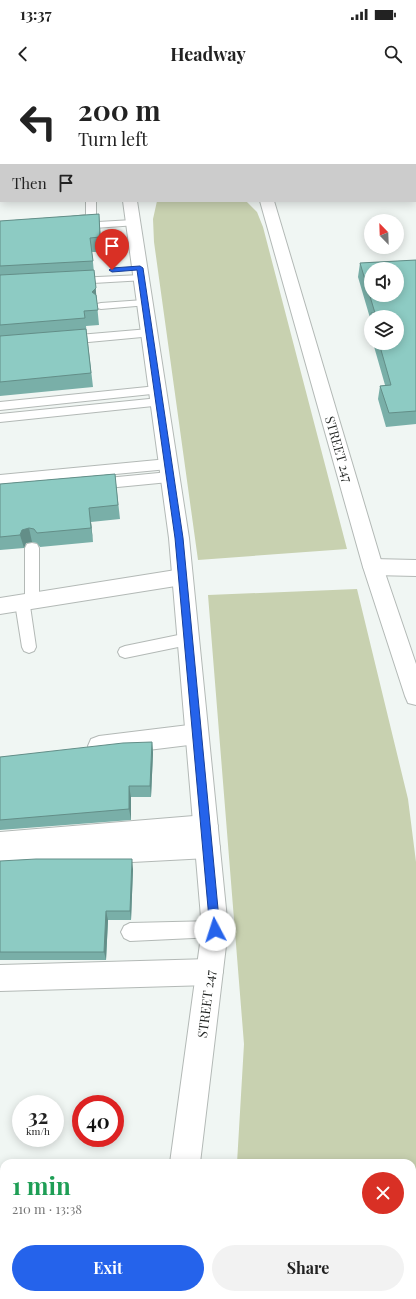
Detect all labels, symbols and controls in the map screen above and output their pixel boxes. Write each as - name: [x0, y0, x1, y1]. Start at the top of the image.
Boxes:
- text: 13:37: [20, 4, 51, 24]
- text: Headway: [170, 42, 246, 66]
- icon: back: [12, 43, 34, 65]
- icon: search: [382, 43, 404, 65]
- text: 200 m: [78, 91, 161, 128]
- icon: left: [12, 96, 64, 148]
- text: Turn left: [78, 127, 148, 151]
- icon: arrive: [55, 172, 77, 194]
- text: Then: [12, 173, 47, 193]
- north arrow: [364, 214, 404, 254]
- map controls: [364, 214, 404, 350]
- pin: [95, 229, 129, 270]
- icon: arrive: [101, 235, 123, 257]
- button: sound: [364, 262, 404, 302]
- button: layers: [364, 310, 404, 350]
- street label: STREET 247: [322, 414, 357, 485]
- position arrow: [194, 909, 236, 951]
- street label: STREET 247: [193, 968, 218, 1039]
- speed limit sign: 40: [72, 1095, 124, 1147]
- text: 32: [28, 1102, 48, 1129]
- text: km/h: [26, 1124, 50, 1138]
- text: 1 min: [12, 1169, 71, 1201]
- button: close: [362, 1172, 404, 1214]
- text: 210 m · 13:38: [12, 1200, 82, 1217]
- button: Exit: [12, 1245, 204, 1291]
- button: Share: [212, 1245, 404, 1291]

